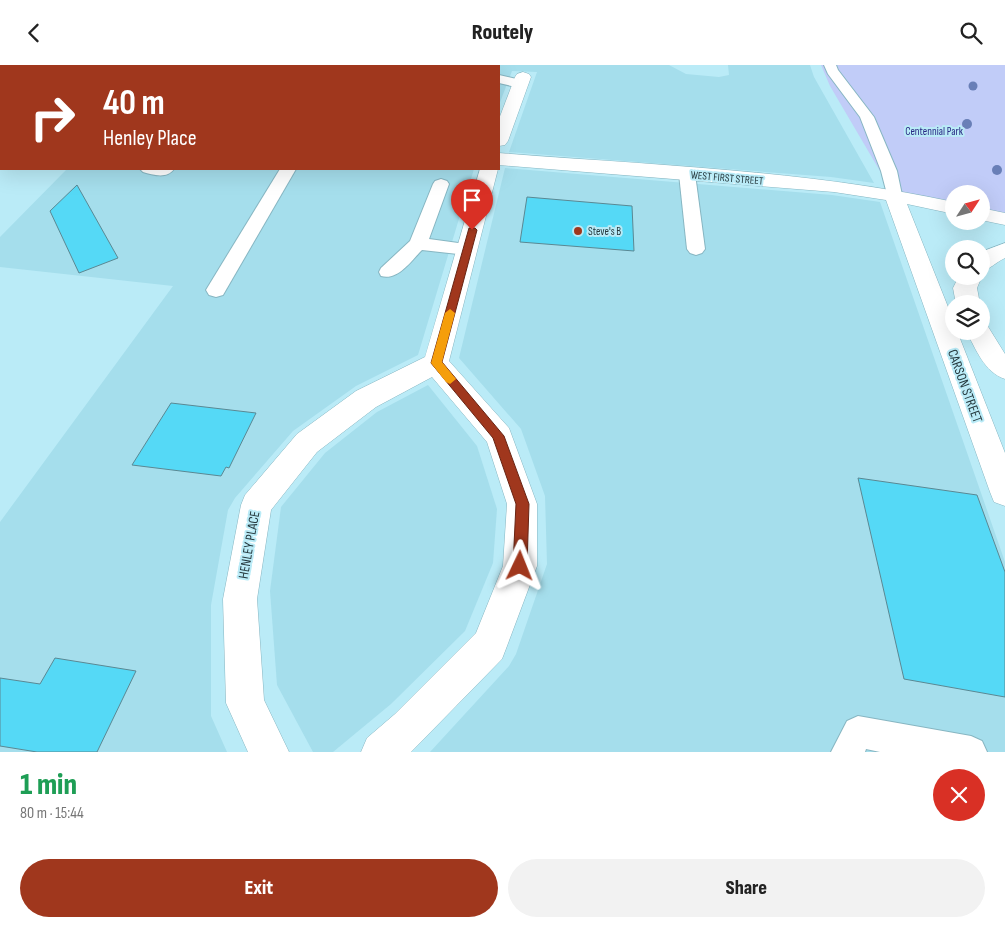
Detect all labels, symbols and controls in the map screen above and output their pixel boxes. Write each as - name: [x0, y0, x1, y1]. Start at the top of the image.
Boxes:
- icon: back: [20, 19, 48, 47]
- text: Routely: [472, 19, 533, 46]
- icon: search: [957, 19, 985, 47]
- text: 40 m: [103, 82, 165, 125]
- icon: right: [20, 85, 85, 150]
- text: Henley Place: [103, 125, 197, 152]
- park label: Centennial Park: [905, 125, 964, 138]
- street label: WEST FIRST STREET: [690, 168, 764, 188]
- pin: [451, 179, 493, 230]
- north arrow: [945, 185, 990, 230]
- map controls: [945, 185, 990, 340]
- icon: arrive: [458, 186, 486, 214]
- marker: Steve's B: [572, 225, 584, 237]
- place label: Steve's B: [588, 225, 621, 238]
- button: search: [945, 240, 990, 285]
- button: layers: [945, 295, 990, 340]
- street label: CARSON STREET: [944, 347, 986, 425]
- street label: HENLEY PLACE: [235, 509, 263, 580]
- position arrow: [493, 539, 545, 591]
- text: 1 min: [20, 767, 77, 803]
- button: close: [933, 769, 985, 821]
- text: 80 m · 15:44: [20, 804, 84, 823]
- button: Exit: [20, 859, 498, 917]
- button: Share: [508, 859, 985, 917]

